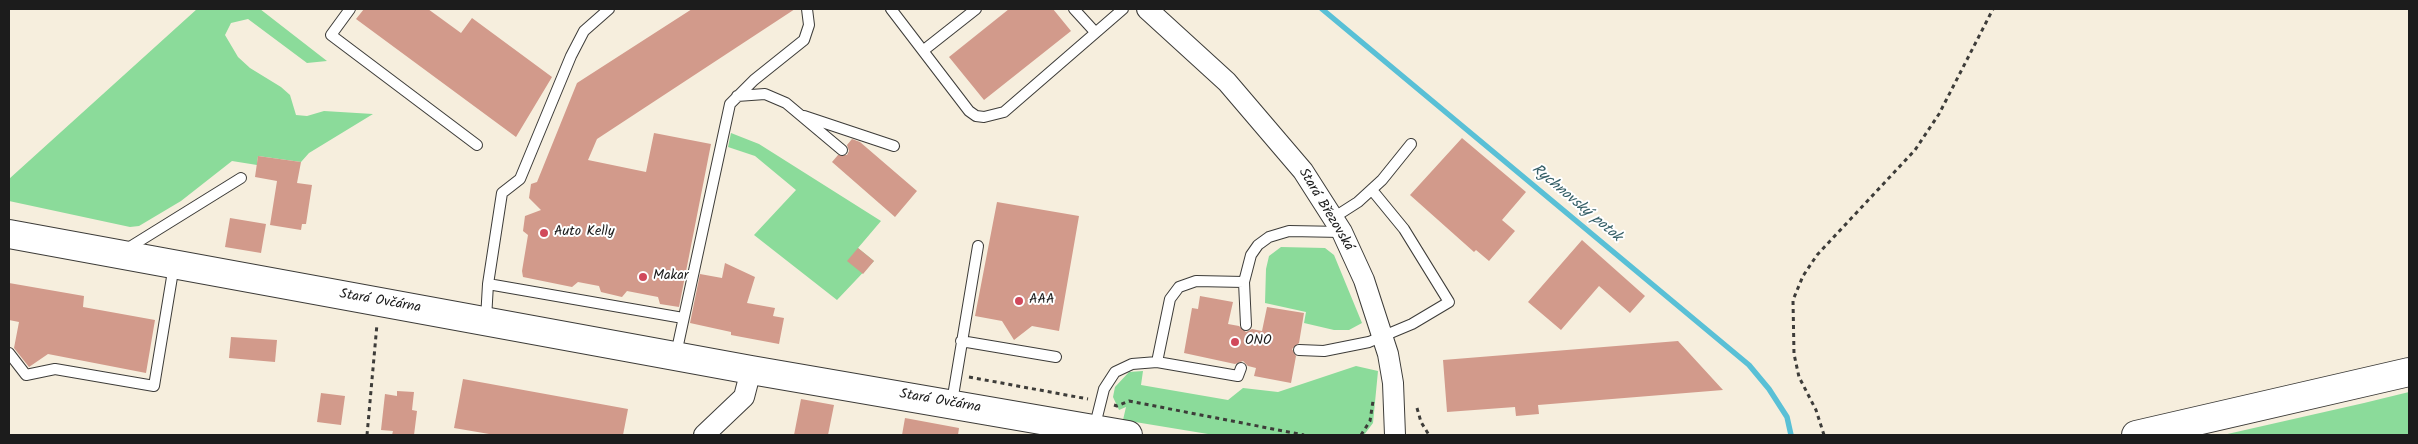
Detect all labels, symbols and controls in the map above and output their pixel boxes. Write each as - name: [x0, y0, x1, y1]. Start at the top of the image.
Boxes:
- water label: Rychnovský potok: [1527, 161, 1625, 247]
- street label: Stará Březovská: [1294, 166, 1356, 254]
- place label: Auto Kelly: [554, 225, 615, 241]
- marker: Auto Kelly: [538, 227, 550, 239]
- place label: Makar: [653, 269, 688, 285]
- marker: Makar: [637, 271, 649, 283]
- street label: Stará Ovčárna: [338, 287, 422, 317]
- place label: AAA: [1029, 293, 1055, 309]
- marker: AAA: [1013, 295, 1025, 307]
- place label: ONO: [1245, 334, 1272, 350]
- marker: ONO: [1229, 336, 1241, 348]
- street label: Stará Ovčárna: [898, 387, 982, 417]

